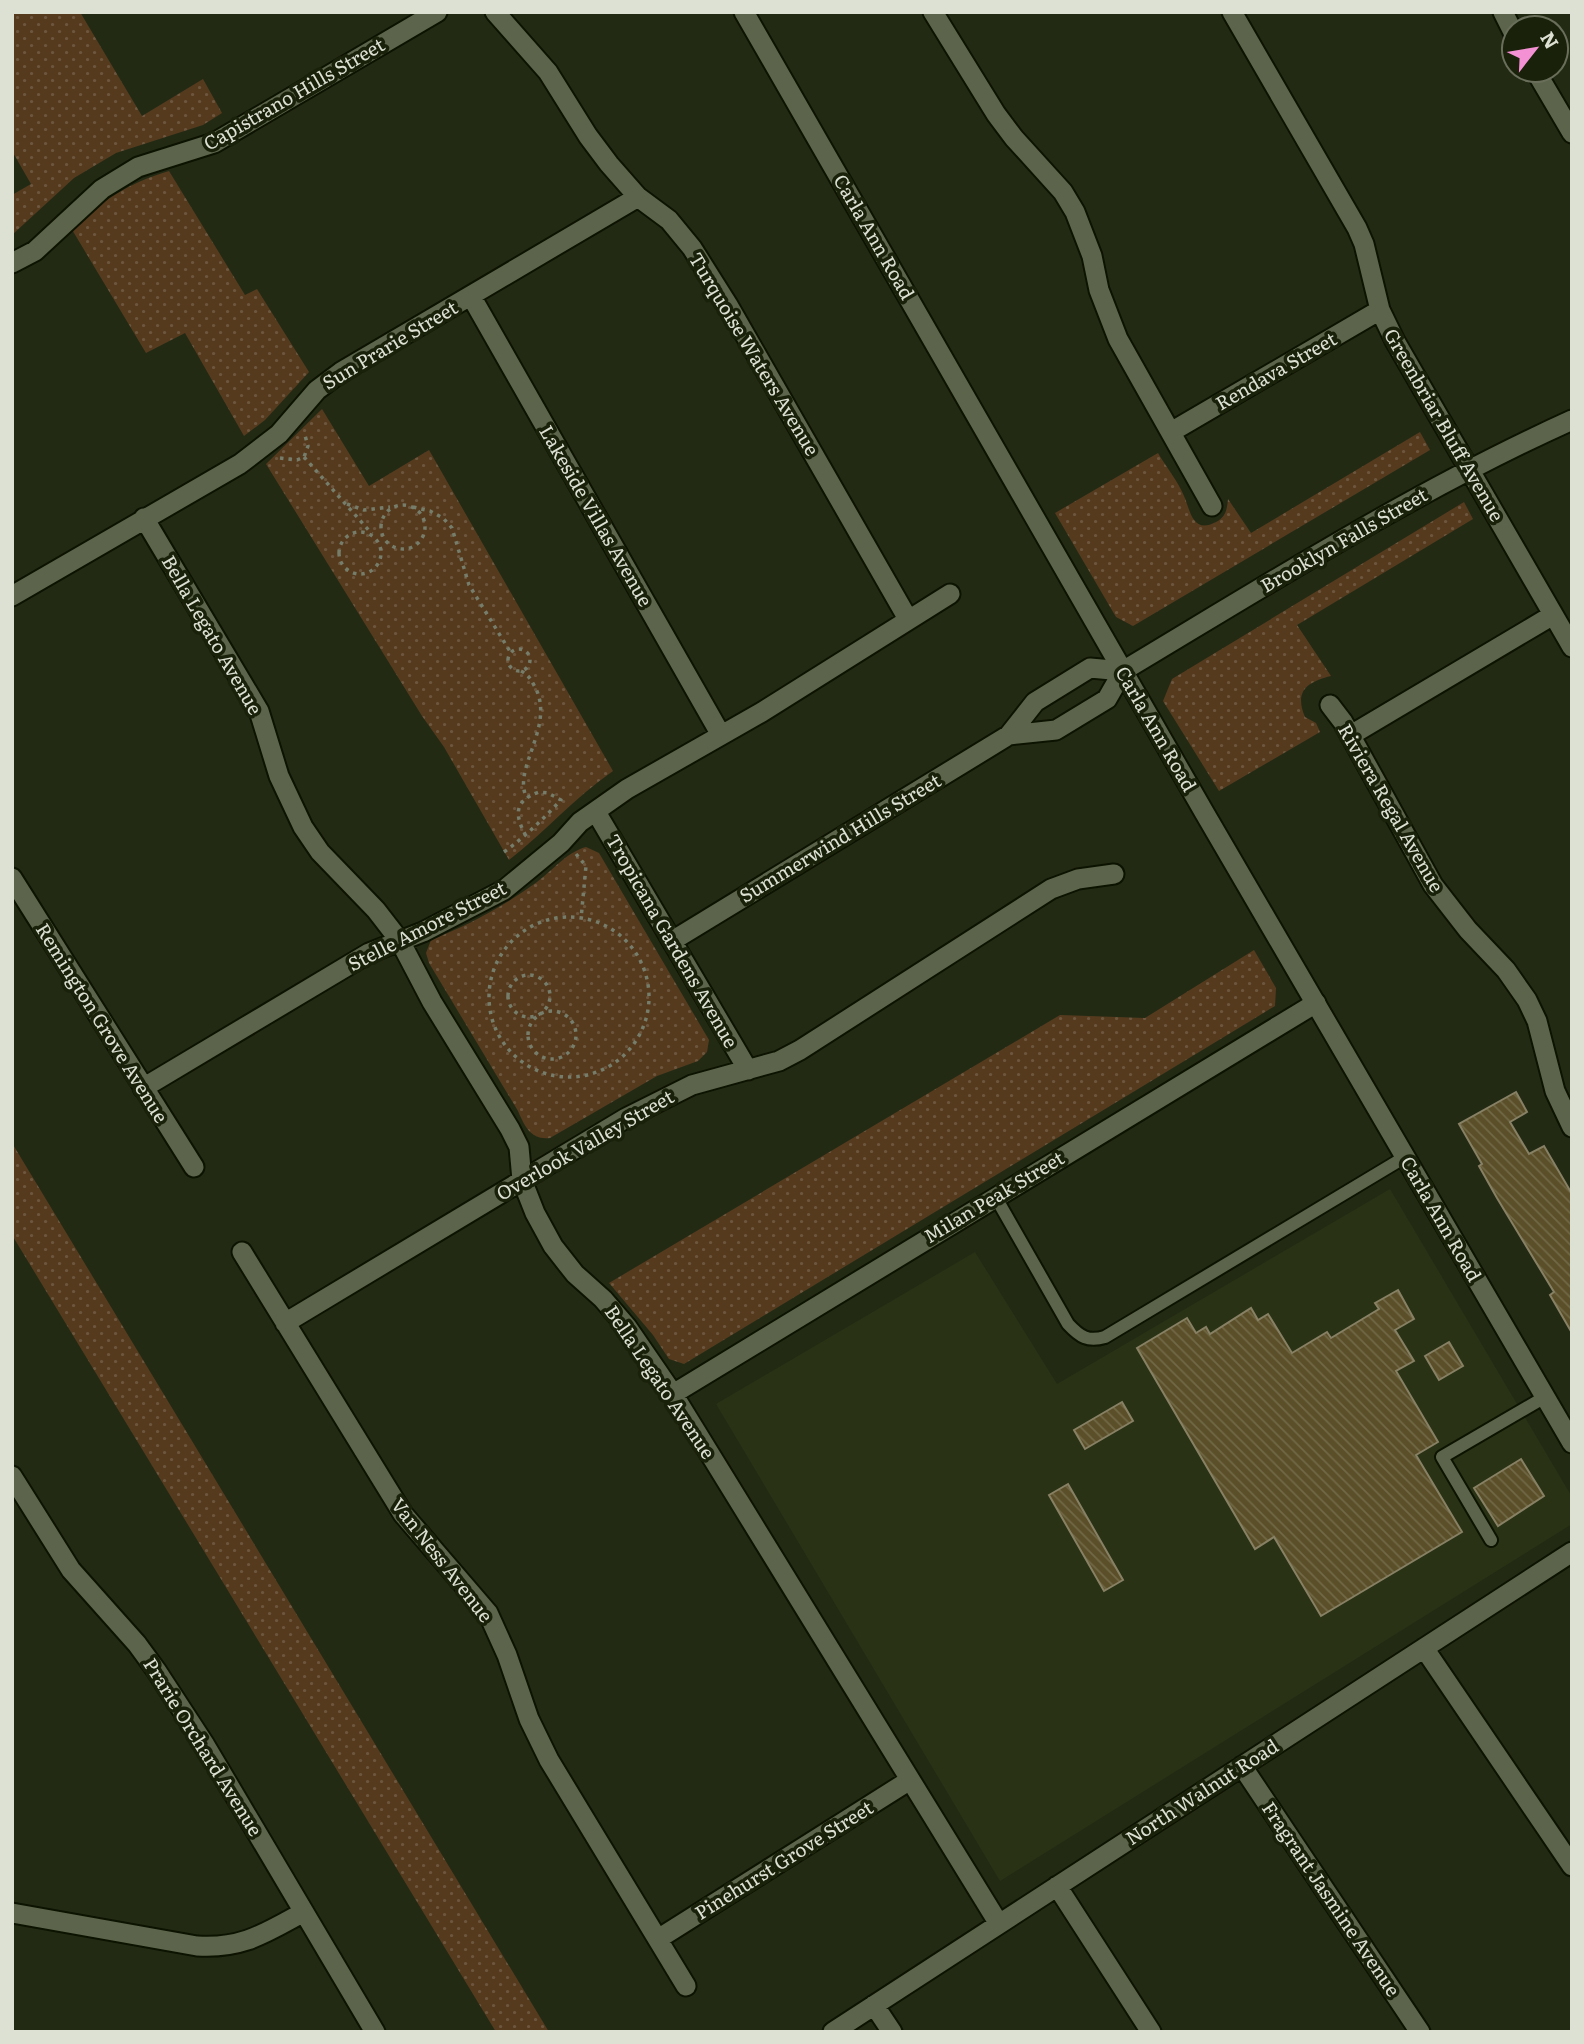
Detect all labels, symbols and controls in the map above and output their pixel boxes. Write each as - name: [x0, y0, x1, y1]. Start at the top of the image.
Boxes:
- north arrow: [1500, 14, 1570, 84]
- text: N: [1534, 26, 1567, 54]
- street label: Capistrano Hills Street: [198, 30, 390, 157]
- street label: Carla Ann Road: [828, 169, 922, 305]
- street label: Turquoise Waters Avenue: [683, 246, 827, 461]
- street label: Sun Prarie Street: [317, 292, 463, 396]
- street label: Greenbriar Bluff Avenue: [1378, 323, 1512, 526]
- street label: Rendava Street: [1210, 324, 1342, 416]
- street label: Lakeside Villas Avenue: [533, 420, 660, 612]
- street label: Brooklyn Falls Street: [1255, 480, 1432, 598]
- street label: Bella Legato Avenue: [156, 549, 270, 720]
- street label: Carla Ann Road: [1110, 661, 1204, 797]
- street label: Riviera Regal Avenue: [1332, 718, 1452, 897]
- street label: Summerwind Hills Street: [733, 766, 946, 909]
- street label: Tropicana Gardens Avenue: [600, 828, 746, 1053]
- street label: Stelle Amore Street: [343, 873, 511, 977]
- street label: Remington Grove Avenue: [30, 917, 176, 1128]
- street label: Overlook Valley Street: [490, 1082, 679, 1207]
- street label: Milan Peak Street: [918, 1143, 1069, 1249]
- street label: Carla Ann Road: [1395, 1151, 1489, 1287]
- street label: Bella Legato Avenue: [599, 1299, 723, 1464]
- street label: Van Ness Avenue: [385, 1491, 500, 1628]
- street label: Prarie Orchard Avenue: [137, 1652, 270, 1841]
- street label: North Walnut Road: [1120, 1731, 1284, 1851]
- street label: Pinehurst Grove Street: [689, 1793, 878, 1925]
- street label: Fragrant Jasmine Avenue: [1256, 1795, 1408, 2002]

